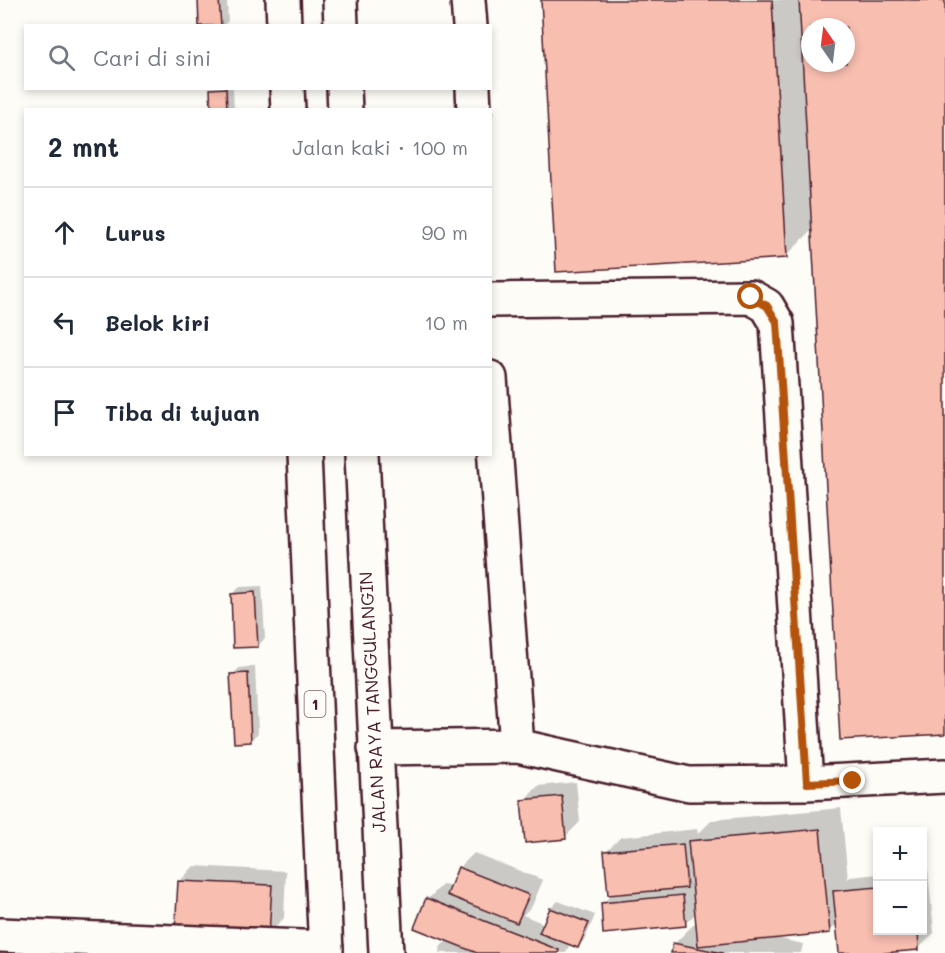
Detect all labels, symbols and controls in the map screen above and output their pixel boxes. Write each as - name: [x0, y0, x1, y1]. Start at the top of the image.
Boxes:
- north arrow: [801, 18, 855, 72]
- search box: [24, 24, 492, 90]
- icon: search: [45, 41, 78, 74]
- text: Cari di sini: [93, 43, 211, 72]
- text: 2 mnt: [48, 130, 119, 164]
- text: Jalan kaki · 100 m: [292, 134, 468, 160]
- icon: ahead: [48, 216, 81, 249]
- text: Lurus: [105, 218, 166, 247]
- text: 90 m: [422, 219, 468, 245]
- route start: [737, 283, 763, 309]
- icon: left: [48, 306, 81, 339]
- text: Belok kiri: [105, 308, 210, 337]
- text: 10 m: [424, 309, 468, 335]
- icon: arrive: [48, 396, 81, 429]
- text: Tiba di tujuan: [105, 398, 260, 427]
- street label: JALAN RAYA TANGGULANGIN: [353, 571, 391, 833]
- road number: 1: [304, 691, 326, 717]
- route end: [839, 767, 865, 793]
- map controls: [873, 827, 927, 935]
- button: +: [873, 827, 927, 881]
- button: −: [873, 881, 927, 935]

